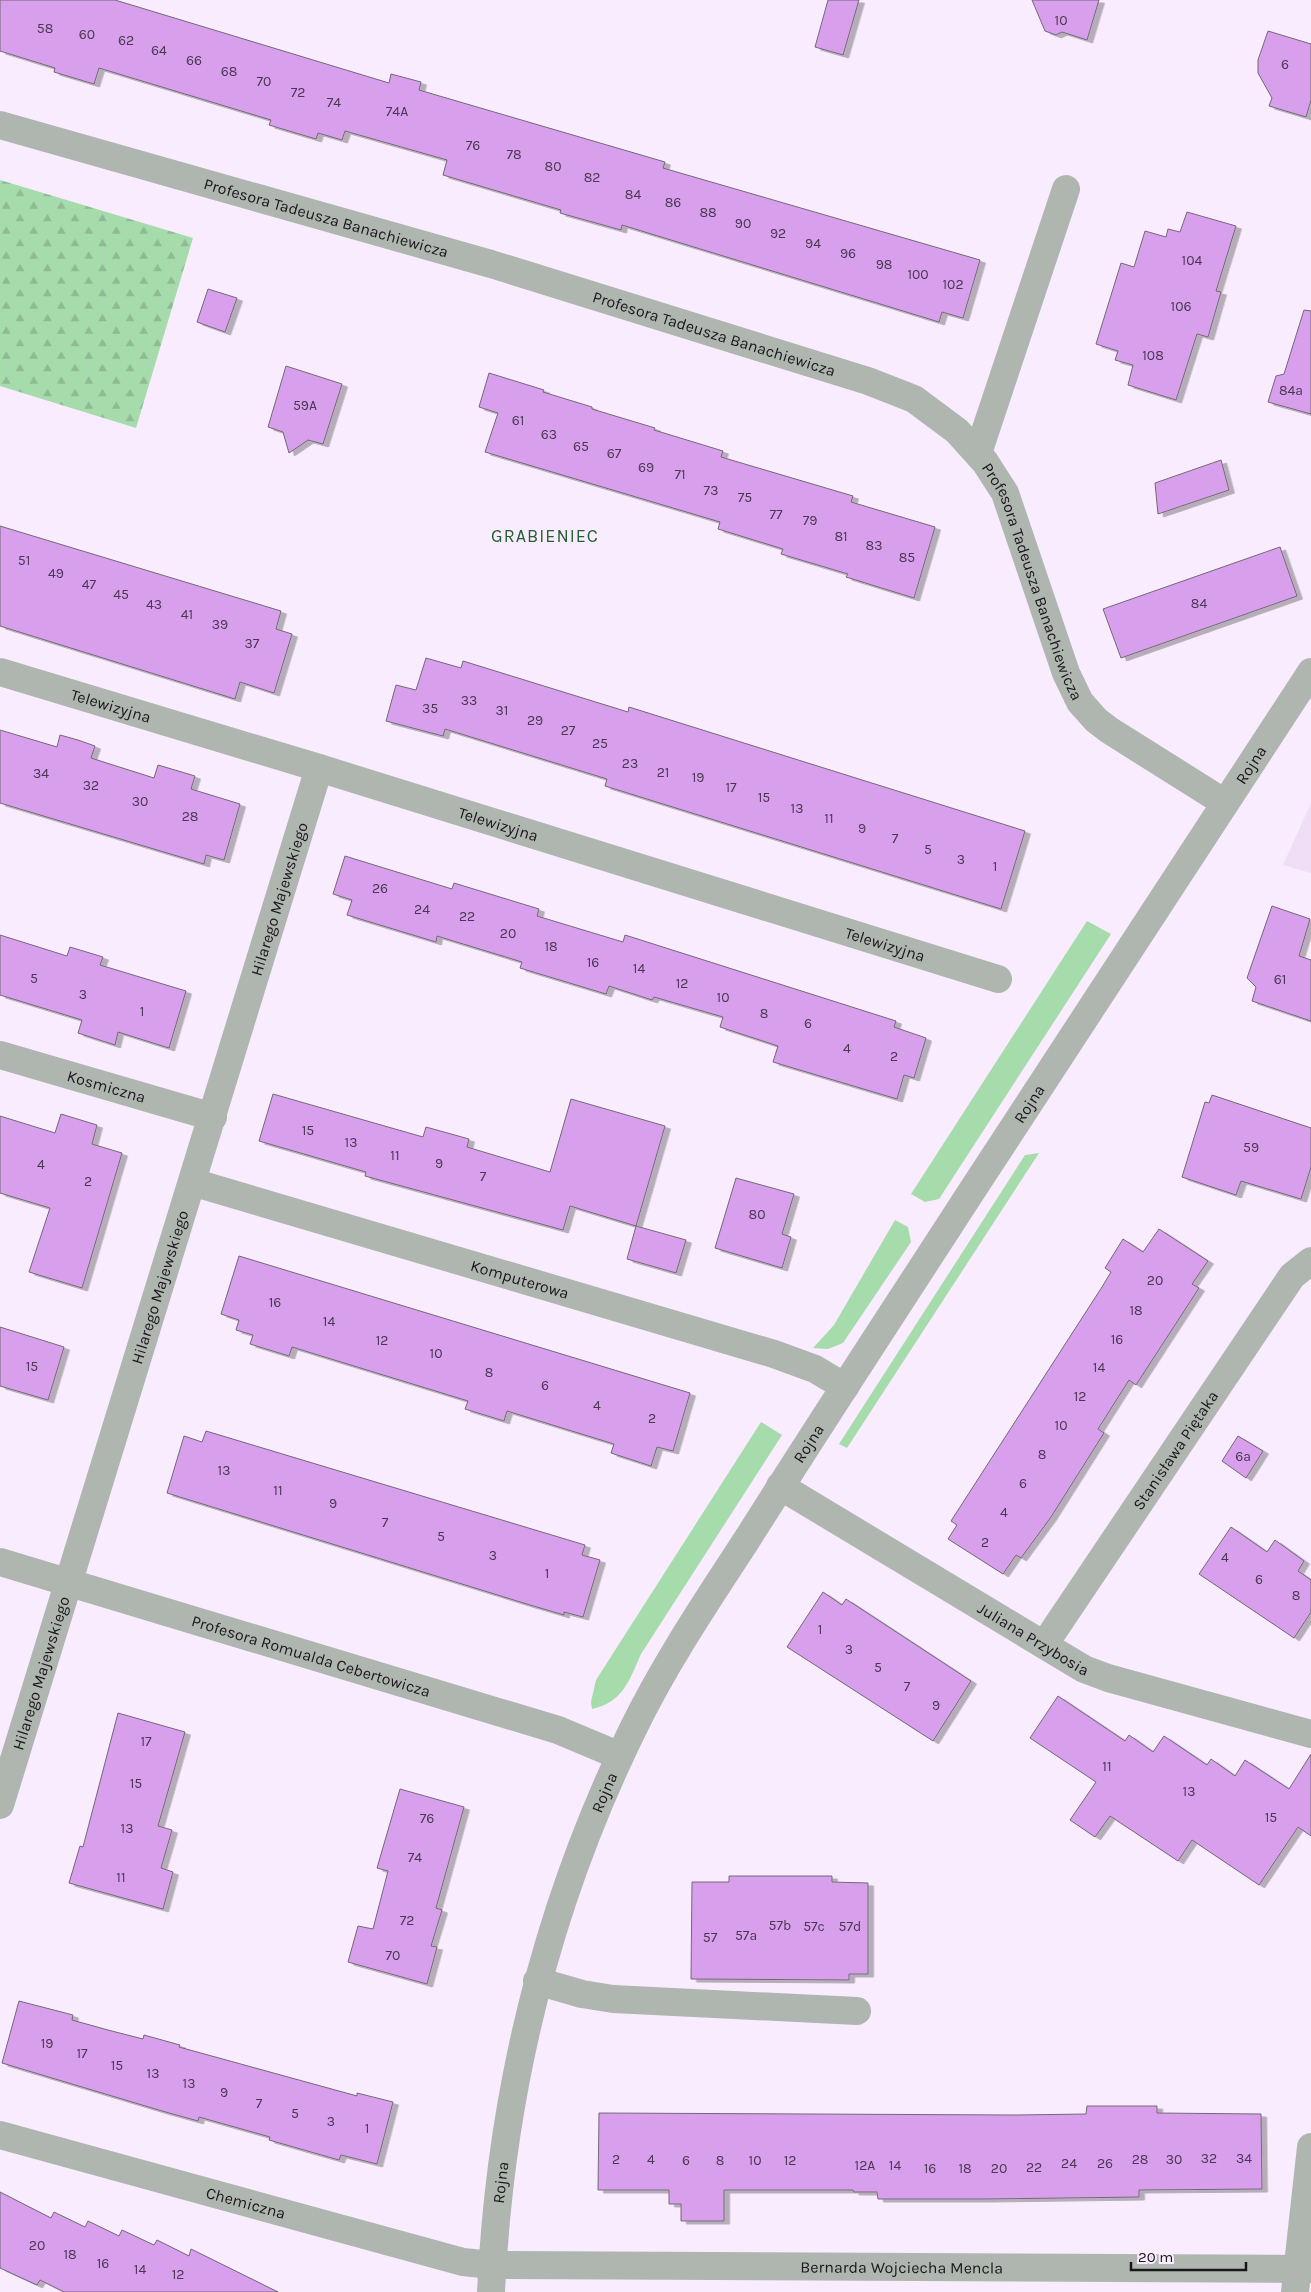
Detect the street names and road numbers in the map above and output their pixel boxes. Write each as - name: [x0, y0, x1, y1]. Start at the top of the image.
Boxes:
- street label: Profesora Tadeusza Banachiewicza: [202, 174, 451, 261]
- street label: Profesora Tadeusza Banachiewicza: [590, 287, 838, 380]
- street label: Profesora Tadeusza Banachiewicza: [978, 459, 1087, 703]
- street label: Telewizyjna: [69, 684, 153, 726]
- street label: Rojna: [1231, 742, 1270, 787]
- street label: Telewizyjna: [456, 802, 541, 845]
- street label: Hilarego Majewskiego: [246, 820, 311, 978]
- street label: Telewizyjna: [843, 923, 927, 965]
- street label: Kosmiczna: [65, 1066, 148, 1106]
- street label: Rojna: [1009, 1081, 1048, 1126]
- street label: Hilarego Majewskiego: [127, 1208, 192, 1366]
- street label: Komputerowa: [469, 1255, 571, 1302]
- street label: Stanisława Piętaka: [1128, 1387, 1222, 1513]
- street label: Rojna: [789, 1421, 828, 1466]
- street label: Hilarego Majewskiego: [8, 1594, 73, 1752]
- street label: Juliana Przybosia: [975, 1598, 1091, 1679]
- street label: Profesora Romualda Cebertowicza: [189, 1611, 433, 1701]
- street label: Rojna: [587, 1769, 621, 1815]
- street label: Rojna: [488, 2160, 512, 2204]
- street label: Chemiczna: [204, 2182, 288, 2222]
- street label: Bernarda Wojciecha Mencla: [800, 2257, 1003, 2277]

